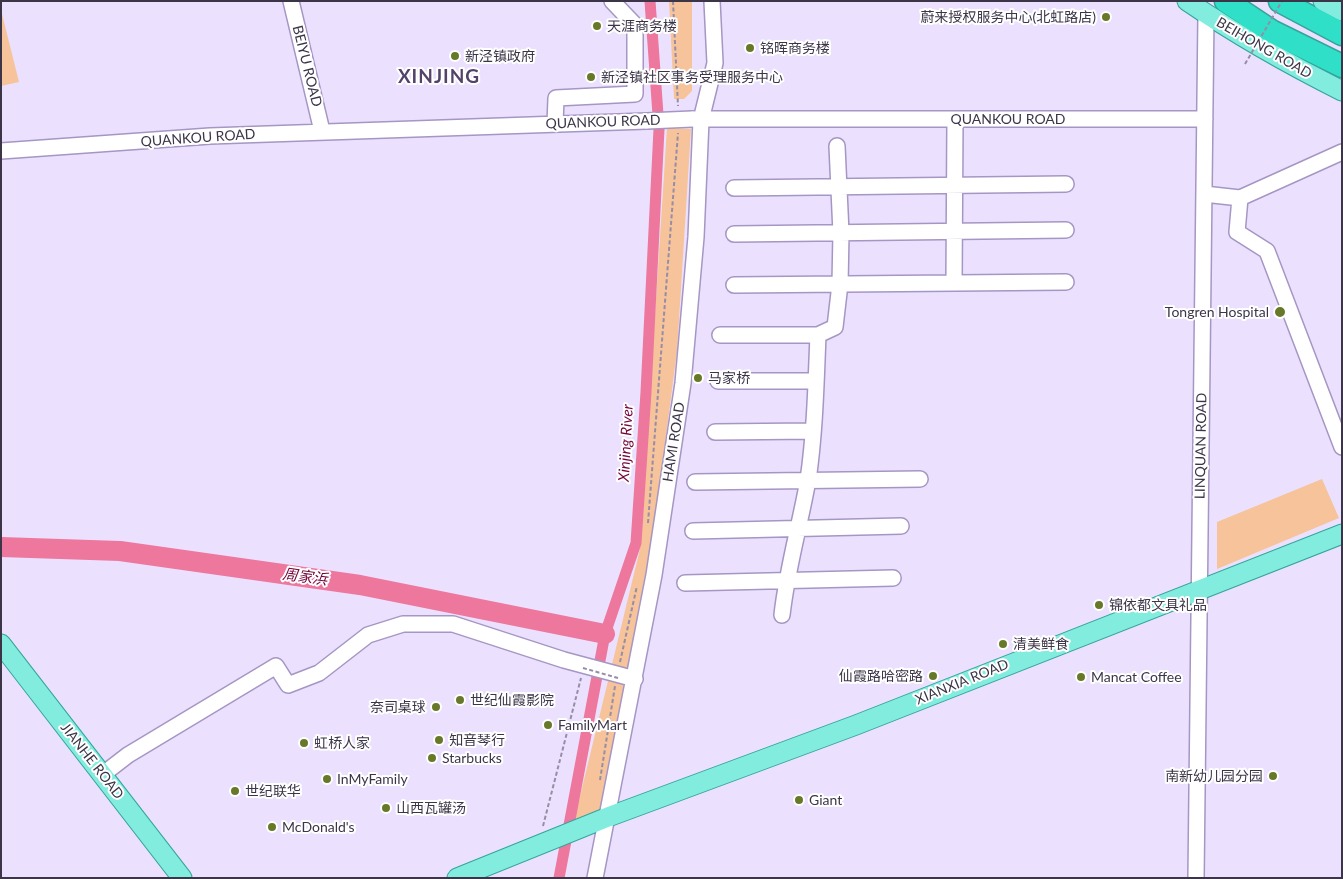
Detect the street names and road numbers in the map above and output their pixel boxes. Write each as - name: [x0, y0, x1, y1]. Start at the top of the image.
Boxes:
- street label: BEIHONG ROAD: [1213, 14, 1315, 82]
- street label: BEIYU ROAD: [289, 24, 325, 108]
- street label: QUANKOU ROAD: [951, 111, 1065, 127]
- street label: QUANKOU ROAD: [545, 112, 661, 132]
- street label: QUANKOU ROAD: [140, 126, 256, 150]
- street label: LINQUAN ROAD: [1192, 393, 1210, 499]
- street label: HAMI ROAD: [659, 401, 689, 483]
- street label: XIANXIA ROAD: [913, 656, 1011, 708]
- street label: JIANHE ROAD: [57, 720, 127, 802]

